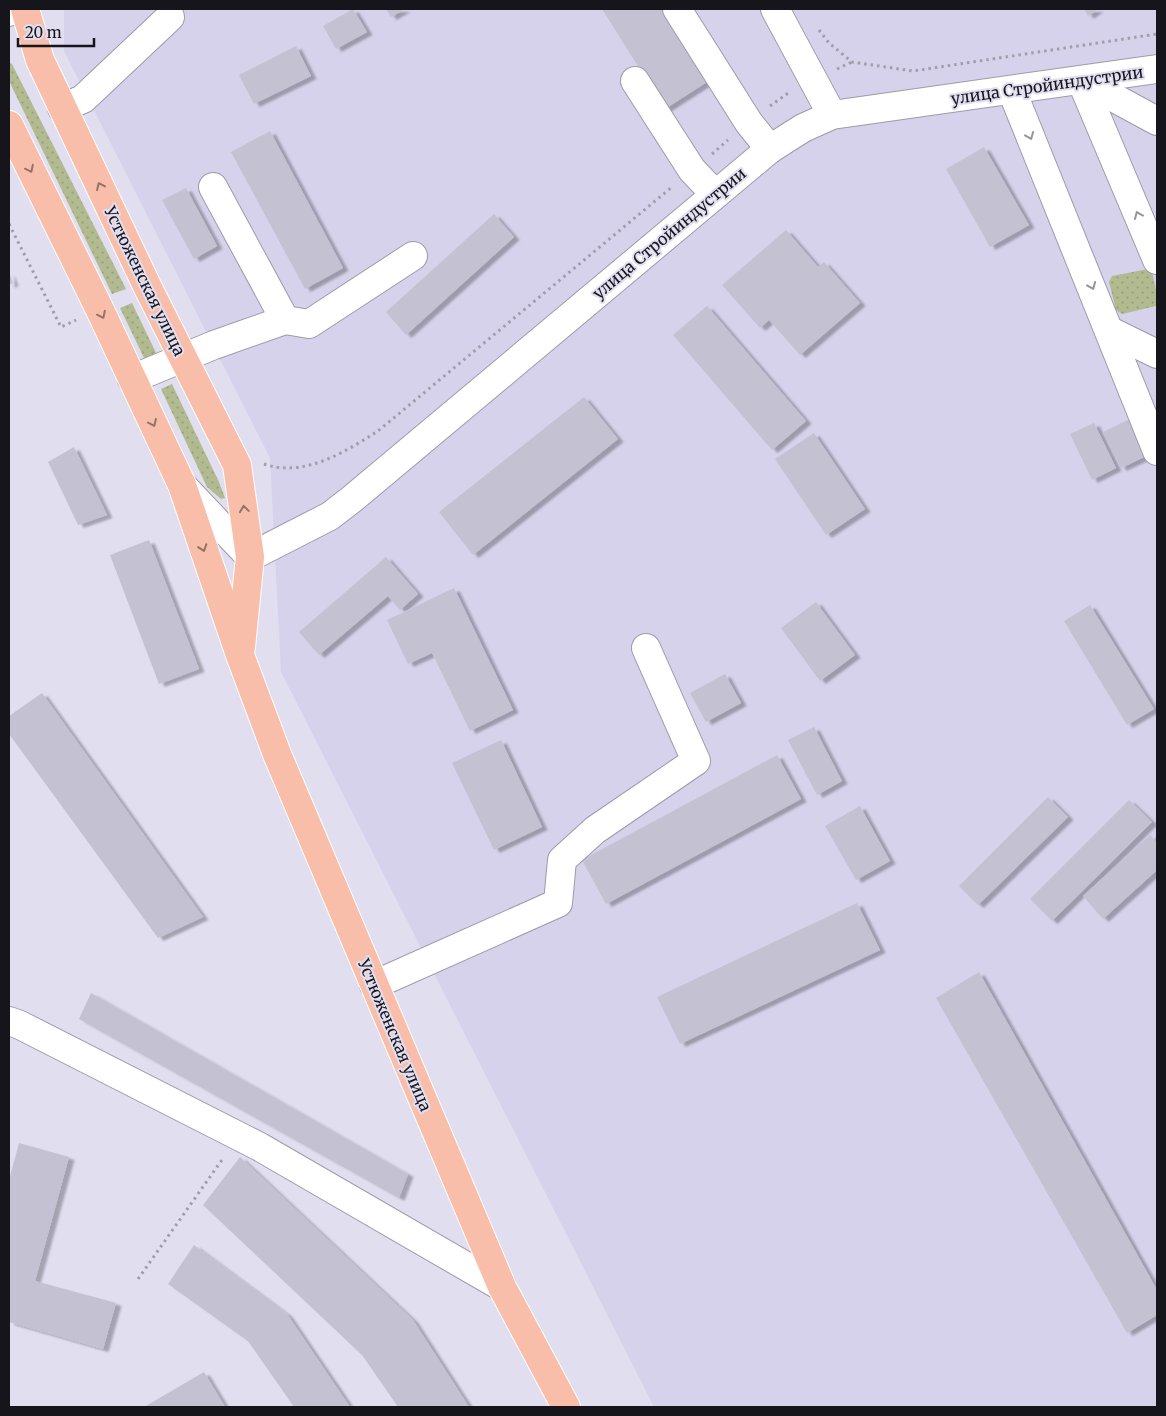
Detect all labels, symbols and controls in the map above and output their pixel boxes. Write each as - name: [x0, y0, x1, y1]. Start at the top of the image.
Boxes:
- scale bar: [18, 15, 94, 47]
- text: 20 m: [25, 23, 62, 42]
- street label: улица Стройиндустрии: [950, 62, 1144, 108]
- one-way arrow: [1024, 131, 1034, 140]
- street label: улица Стройиндустрии: [588, 163, 750, 303]
- one-way arrow: [24, 164, 34, 173]
- one-way arrow: [96, 183, 106, 192]
- street label: Устюженская улица: [100, 202, 190, 359]
- one-way arrow: [1134, 211, 1145, 220]
- one-way arrow: [1086, 282, 1096, 290]
- one-way arrow: [96, 310, 106, 319]
- one-way arrow: [147, 418, 157, 427]
- one-way arrow: [239, 504, 249, 513]
- one-way arrow: [197, 543, 207, 552]
- street label: Устюженская улица: [353, 955, 436, 1115]

